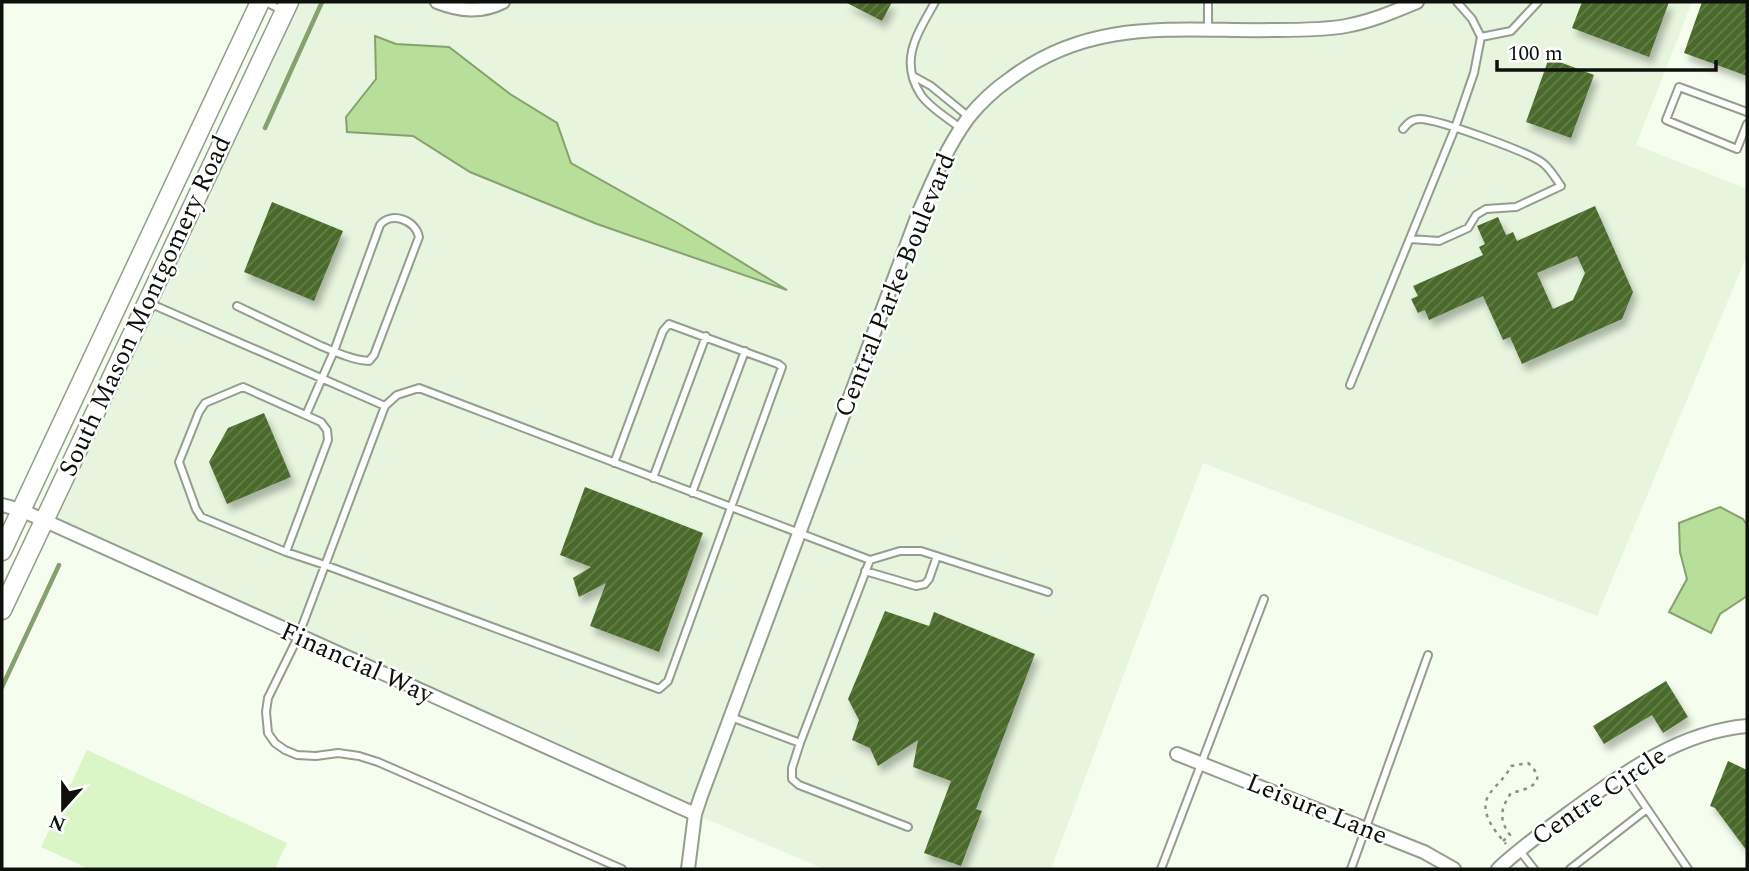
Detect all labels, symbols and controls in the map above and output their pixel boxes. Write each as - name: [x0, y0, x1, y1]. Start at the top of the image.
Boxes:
- scale bar: [1497, 28, 1716, 72]
- text: 100 m: [1508, 38, 1563, 70]
- street label: South Mason Montgomery Road: [48, 129, 242, 483]
- street label: Central Parke Boulevard: [824, 147, 966, 423]
- street label: Financial Way: [274, 611, 441, 715]
- street label: Centre Circle: [1523, 736, 1675, 856]
- street label: Leisure Lane: [1240, 763, 1394, 855]
- north arrow: [28, 773, 98, 843]
- text: N: [45, 806, 70, 839]

